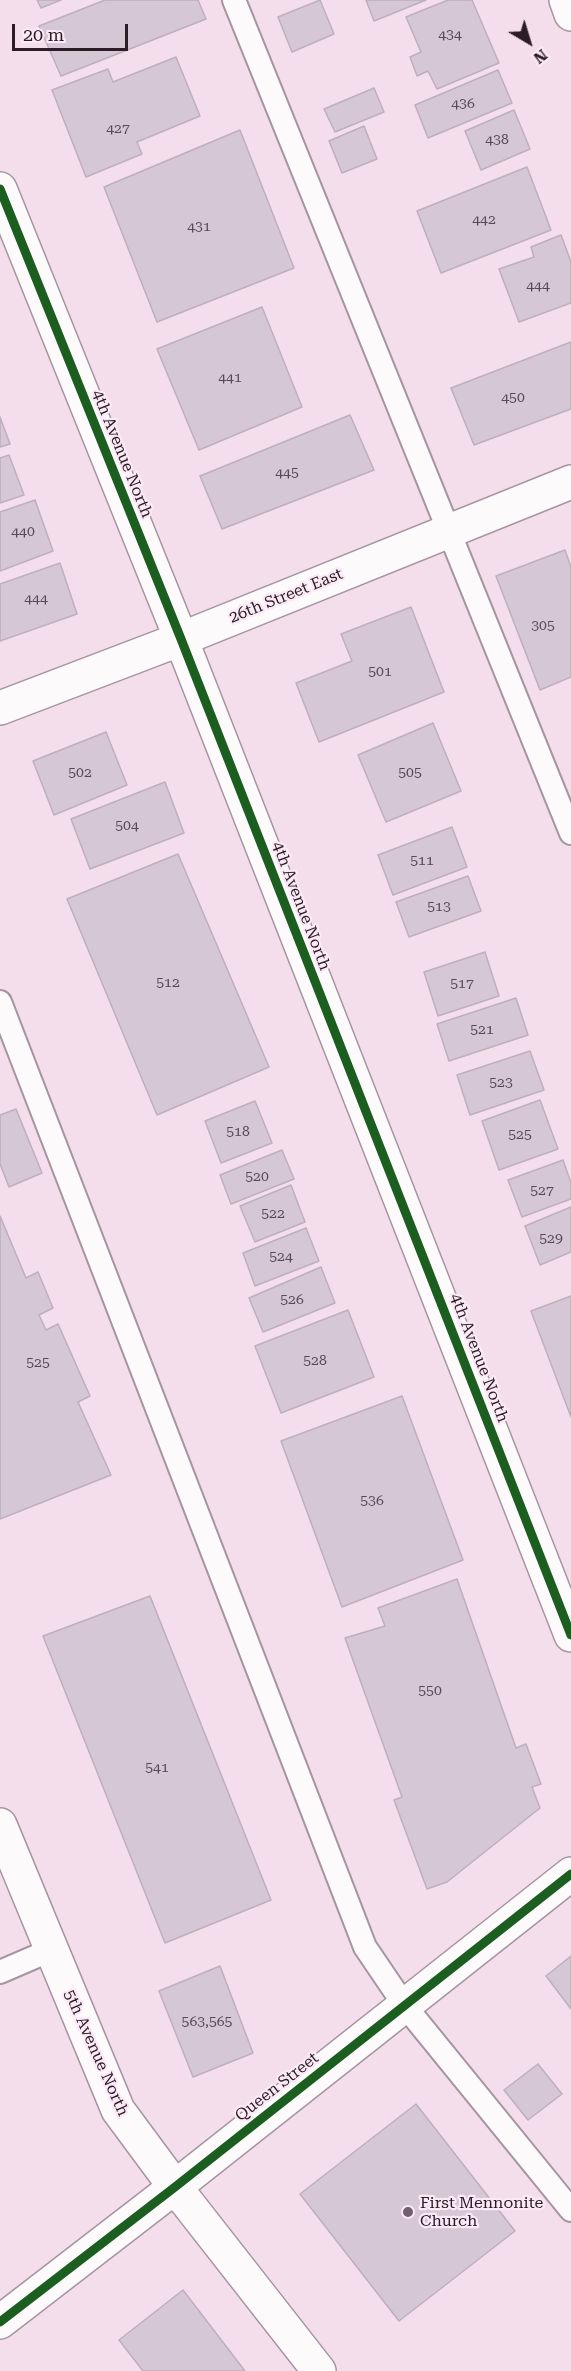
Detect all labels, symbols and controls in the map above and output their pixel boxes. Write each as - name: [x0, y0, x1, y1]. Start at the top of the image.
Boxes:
- scale bar: [15, 12, 130, 50]
- north arrow: [499, 12, 559, 72]
- text: 20 m: [23, 24, 64, 45]
- house number: 434: [438, 27, 462, 43]
- text: N: [530, 45, 551, 68]
- house number: 436: [451, 96, 475, 112]
- house number: 427: [106, 121, 130, 137]
- house number: 438: [485, 132, 509, 148]
- house number: 442: [472, 212, 496, 228]
- house number: 431: [187, 219, 211, 235]
- house number: 444: [526, 278, 550, 294]
- house number: 441: [218, 370, 242, 386]
- street label: 4th Avenue North: [88, 387, 156, 521]
- house number: 450: [501, 390, 525, 406]
- house number: 445: [275, 465, 299, 481]
- house number: 440: [11, 524, 35, 540]
- street label: 26th Street East: [226, 564, 346, 628]
- house number: 444: [24, 591, 48, 607]
- house number: 305: [531, 618, 555, 634]
- house number: 501: [368, 664, 392, 680]
- house number: 502: [68, 765, 92, 781]
- house number: 505: [398, 765, 422, 781]
- house number: 504: [115, 818, 139, 834]
- street label: 4th Avenue North: [268, 839, 334, 973]
- house number: 511: [410, 853, 434, 869]
- house number: 513: [427, 899, 451, 915]
- house number: 512: [156, 975, 180, 991]
- house number: 517: [450, 976, 474, 992]
- house number: 521: [470, 1022, 494, 1038]
- house number: 523: [489, 1075, 513, 1091]
- house number: 518: [226, 1124, 250, 1140]
- house number: 525: [508, 1127, 532, 1143]
- house number: 520: [245, 1169, 269, 1185]
- house number: 527: [530, 1183, 554, 1199]
- house number: 522: [261, 1206, 285, 1222]
- house number: 529: [539, 1231, 563, 1247]
- house number: 524: [269, 1249, 293, 1265]
- street label: 4th Avenue North: [446, 1291, 512, 1425]
- house number: 526: [280, 1292, 304, 1308]
- house number: 528: [303, 1353, 327, 1369]
- house number: 525: [26, 1355, 50, 1371]
- house number: 536: [360, 1493, 384, 1509]
- house number: 550: [418, 1683, 442, 1699]
- house number: 541: [145, 1760, 169, 1776]
- street label: 5th Avenue North: [60, 1987, 132, 2119]
- house number: 563,565: [182, 2014, 232, 2030]
- street label: Queen Street: [231, 2048, 323, 2126]
- place label: First Mennonite Church: [420, 2193, 543, 2231]
- marker: First Mennonite Church: [401, 2205, 415, 2219]

